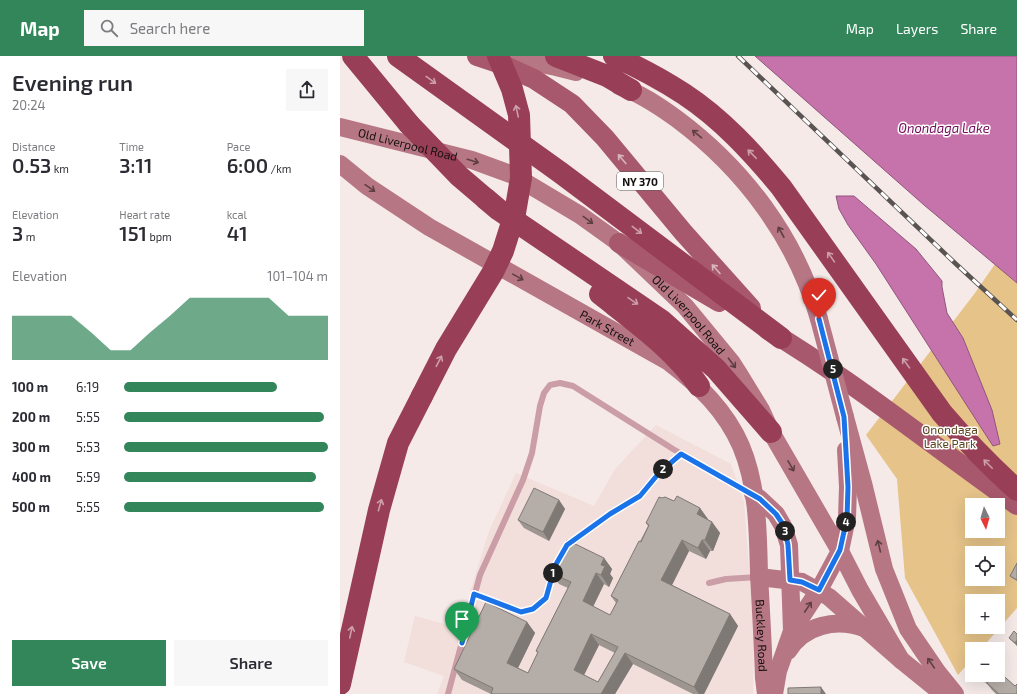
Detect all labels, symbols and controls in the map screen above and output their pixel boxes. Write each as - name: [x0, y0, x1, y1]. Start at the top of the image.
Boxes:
- search box: [84, 10, 364, 46]
- text: Map: [20, 17, 60, 40]
- icon: search: [98, 17, 120, 39]
- text: Search here: [130, 19, 210, 37]
- text: Map: [846, 20, 874, 37]
- text: Layers: [896, 20, 938, 37]
- text: Share: [960, 20, 997, 37]
- text: Evening run: [12, 69, 133, 95]
- button: share: [286, 69, 328, 111]
- one-way arrow: [426, 76, 437, 84]
- text: 20:24: [12, 97, 46, 113]
- one-way arrow: [513, 105, 521, 118]
- water label: Onondaga Lake: [898, 120, 990, 136]
- street label: Old Liverpool Road: [357, 125, 459, 163]
- one-way arrow: [692, 130, 702, 139]
- text: Distance: [12, 140, 55, 153]
- text: Time: [119, 140, 144, 153]
- text: Pace: [227, 140, 250, 153]
- one-way arrow: [747, 149, 757, 159]
- text: 0.53: [12, 153, 51, 177]
- text: 3:11: [119, 153, 152, 177]
- text: 6:00: [227, 153, 268, 177]
- one-way arrow: [618, 154, 627, 164]
- one-way arrow: [466, 158, 479, 165]
- text: km: [51, 162, 69, 175]
- text: /km: [268, 162, 291, 175]
- road number: NY 370: [617, 172, 663, 190]
- one-way arrow: [365, 184, 376, 192]
- text: Elevation: [12, 208, 59, 221]
- text: Heart rate: [119, 208, 170, 221]
- text: kcal: [227, 208, 247, 221]
- one-way arrow: [582, 216, 593, 224]
- text: 3: [12, 221, 23, 245]
- text: 151: [119, 221, 147, 245]
- text: 41: [227, 221, 248, 245]
- one-way arrow: [631, 226, 642, 234]
- one-way arrow: [777, 227, 784, 239]
- text: m: [23, 230, 35, 243]
- text: bpm: [147, 230, 172, 243]
- one-way arrow: [827, 252, 835, 263]
- one-way arrow: [711, 263, 720, 274]
- text: Elevation: [12, 268, 67, 284]
- text: 101–104 m: [267, 268, 328, 284]
- street label: Old Liverpool Road: [650, 272, 729, 357]
- one-way arrow: [512, 273, 524, 281]
- pin: [802, 278, 836, 319]
- icon: check: [808, 284, 830, 306]
- one-way arrow: [627, 297, 638, 305]
- street label: Park Street: [578, 306, 638, 349]
- one-way arrow: [436, 356, 444, 368]
- one-way arrow: [728, 358, 736, 369]
- one-way arrow: [902, 358, 910, 369]
- pin: 5: [823, 359, 843, 379]
- text: 5: [830, 362, 836, 375]
- text: 100 m: [12, 379, 48, 395]
- text: 6:19: [76, 379, 99, 395]
- text: 200 m: [12, 409, 50, 425]
- text: 5:55: [76, 409, 100, 425]
- park label: Onondaga Lake Park: [922, 422, 978, 450]
- text: 300 m: [12, 439, 50, 455]
- text: 5:53: [76, 439, 100, 455]
- pin: 2: [653, 459, 673, 479]
- one-way arrow: [983, 459, 993, 469]
- one-way arrow: [787, 460, 795, 472]
- text: 2: [660, 462, 666, 475]
- text: 400 m: [12, 469, 51, 485]
- text: 5:59: [76, 469, 100, 485]
- north arrow: [965, 498, 1005, 538]
- map controls: [965, 498, 1005, 682]
- text: 500 m: [12, 499, 50, 515]
- text: 5:55: [76, 499, 100, 515]
- one-way arrow: [377, 499, 384, 512]
- pin: 4: [836, 512, 856, 532]
- text: 4: [842, 515, 850, 528]
- pin: 3: [775, 521, 795, 541]
- text: 3: [782, 524, 788, 537]
- one-way arrow: [874, 540, 882, 553]
- button: locate: [965, 546, 1005, 586]
- pin: 1: [543, 563, 563, 583]
- text: 1: [551, 566, 555, 579]
- button: +: [965, 594, 1005, 634]
- street label: Buckley Road: [753, 599, 771, 672]
- pin: [445, 602, 479, 643]
- one-way arrow: [804, 602, 812, 613]
- icon: arrive: [451, 608, 473, 630]
- one-way arrow: [348, 626, 356, 639]
- button: Save: [12, 640, 166, 686]
- button: Share: [174, 640, 328, 686]
- button: −: [965, 642, 1005, 682]
- one-way arrow: [927, 658, 935, 669]

